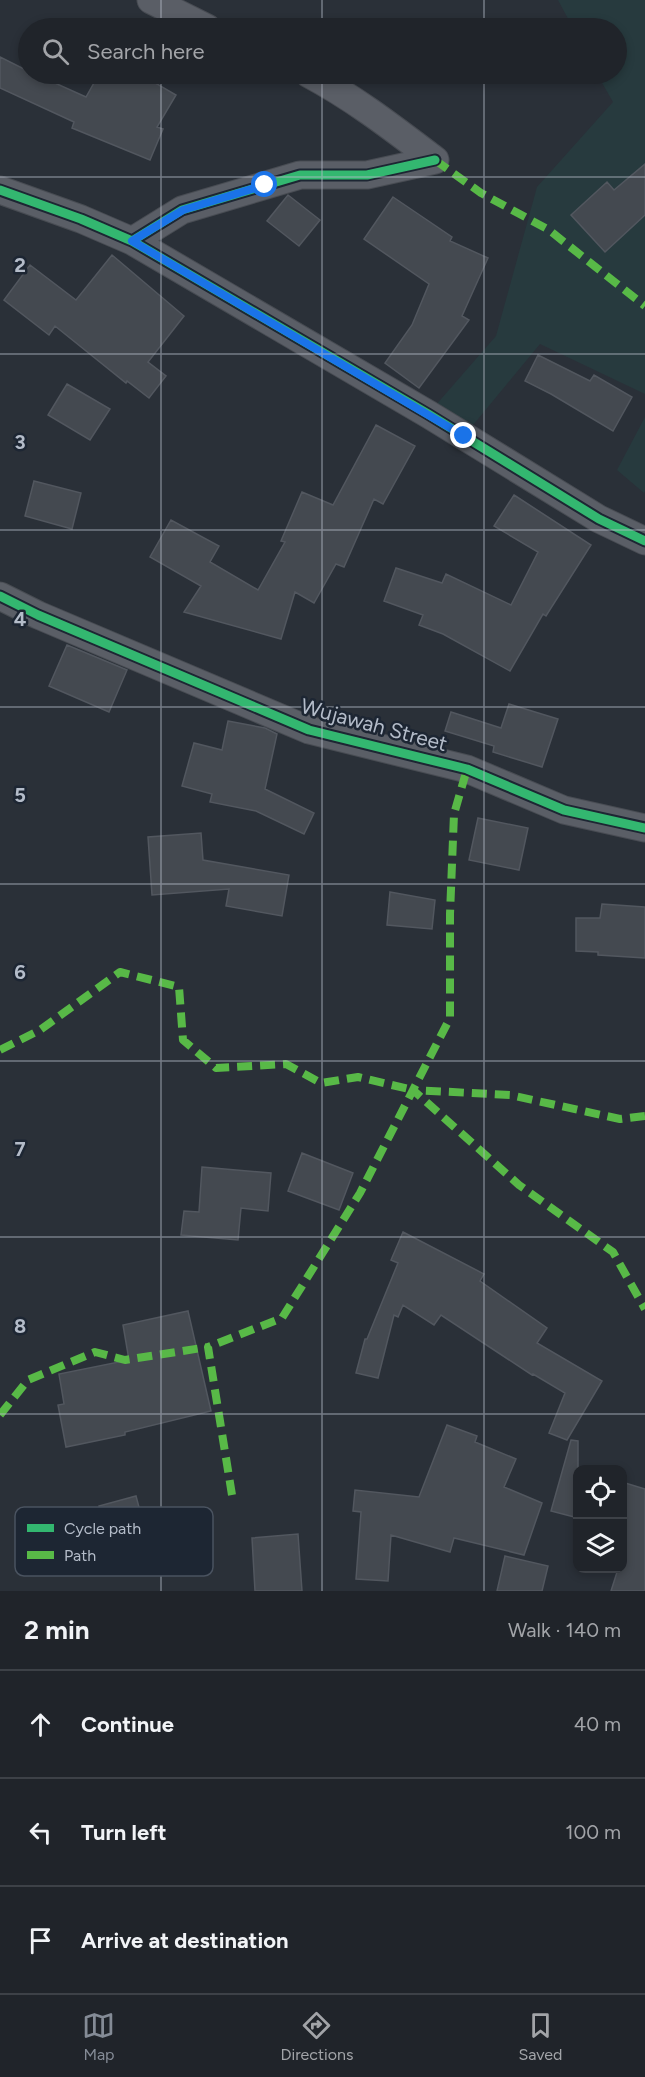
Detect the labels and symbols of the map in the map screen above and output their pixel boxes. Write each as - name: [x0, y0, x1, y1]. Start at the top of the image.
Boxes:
- route start: [251, 171, 277, 197]
- text: 2: [14, 253, 26, 277]
- route end: [450, 422, 476, 448]
- text: 3: [14, 430, 26, 454]
- text: 4: [14, 607, 27, 631]
- street label: Wujawah Street: [298, 693, 450, 756]
- text: 5: [14, 783, 26, 807]
- text: 6: [14, 960, 26, 984]
- text: 7: [14, 1137, 26, 1161]
- text: 8: [14, 1314, 26, 1338]
- legend: [15, 1507, 213, 1576]
- text: Cycle path: [64, 1519, 141, 1538]
- text: Path: [64, 1546, 96, 1565]

